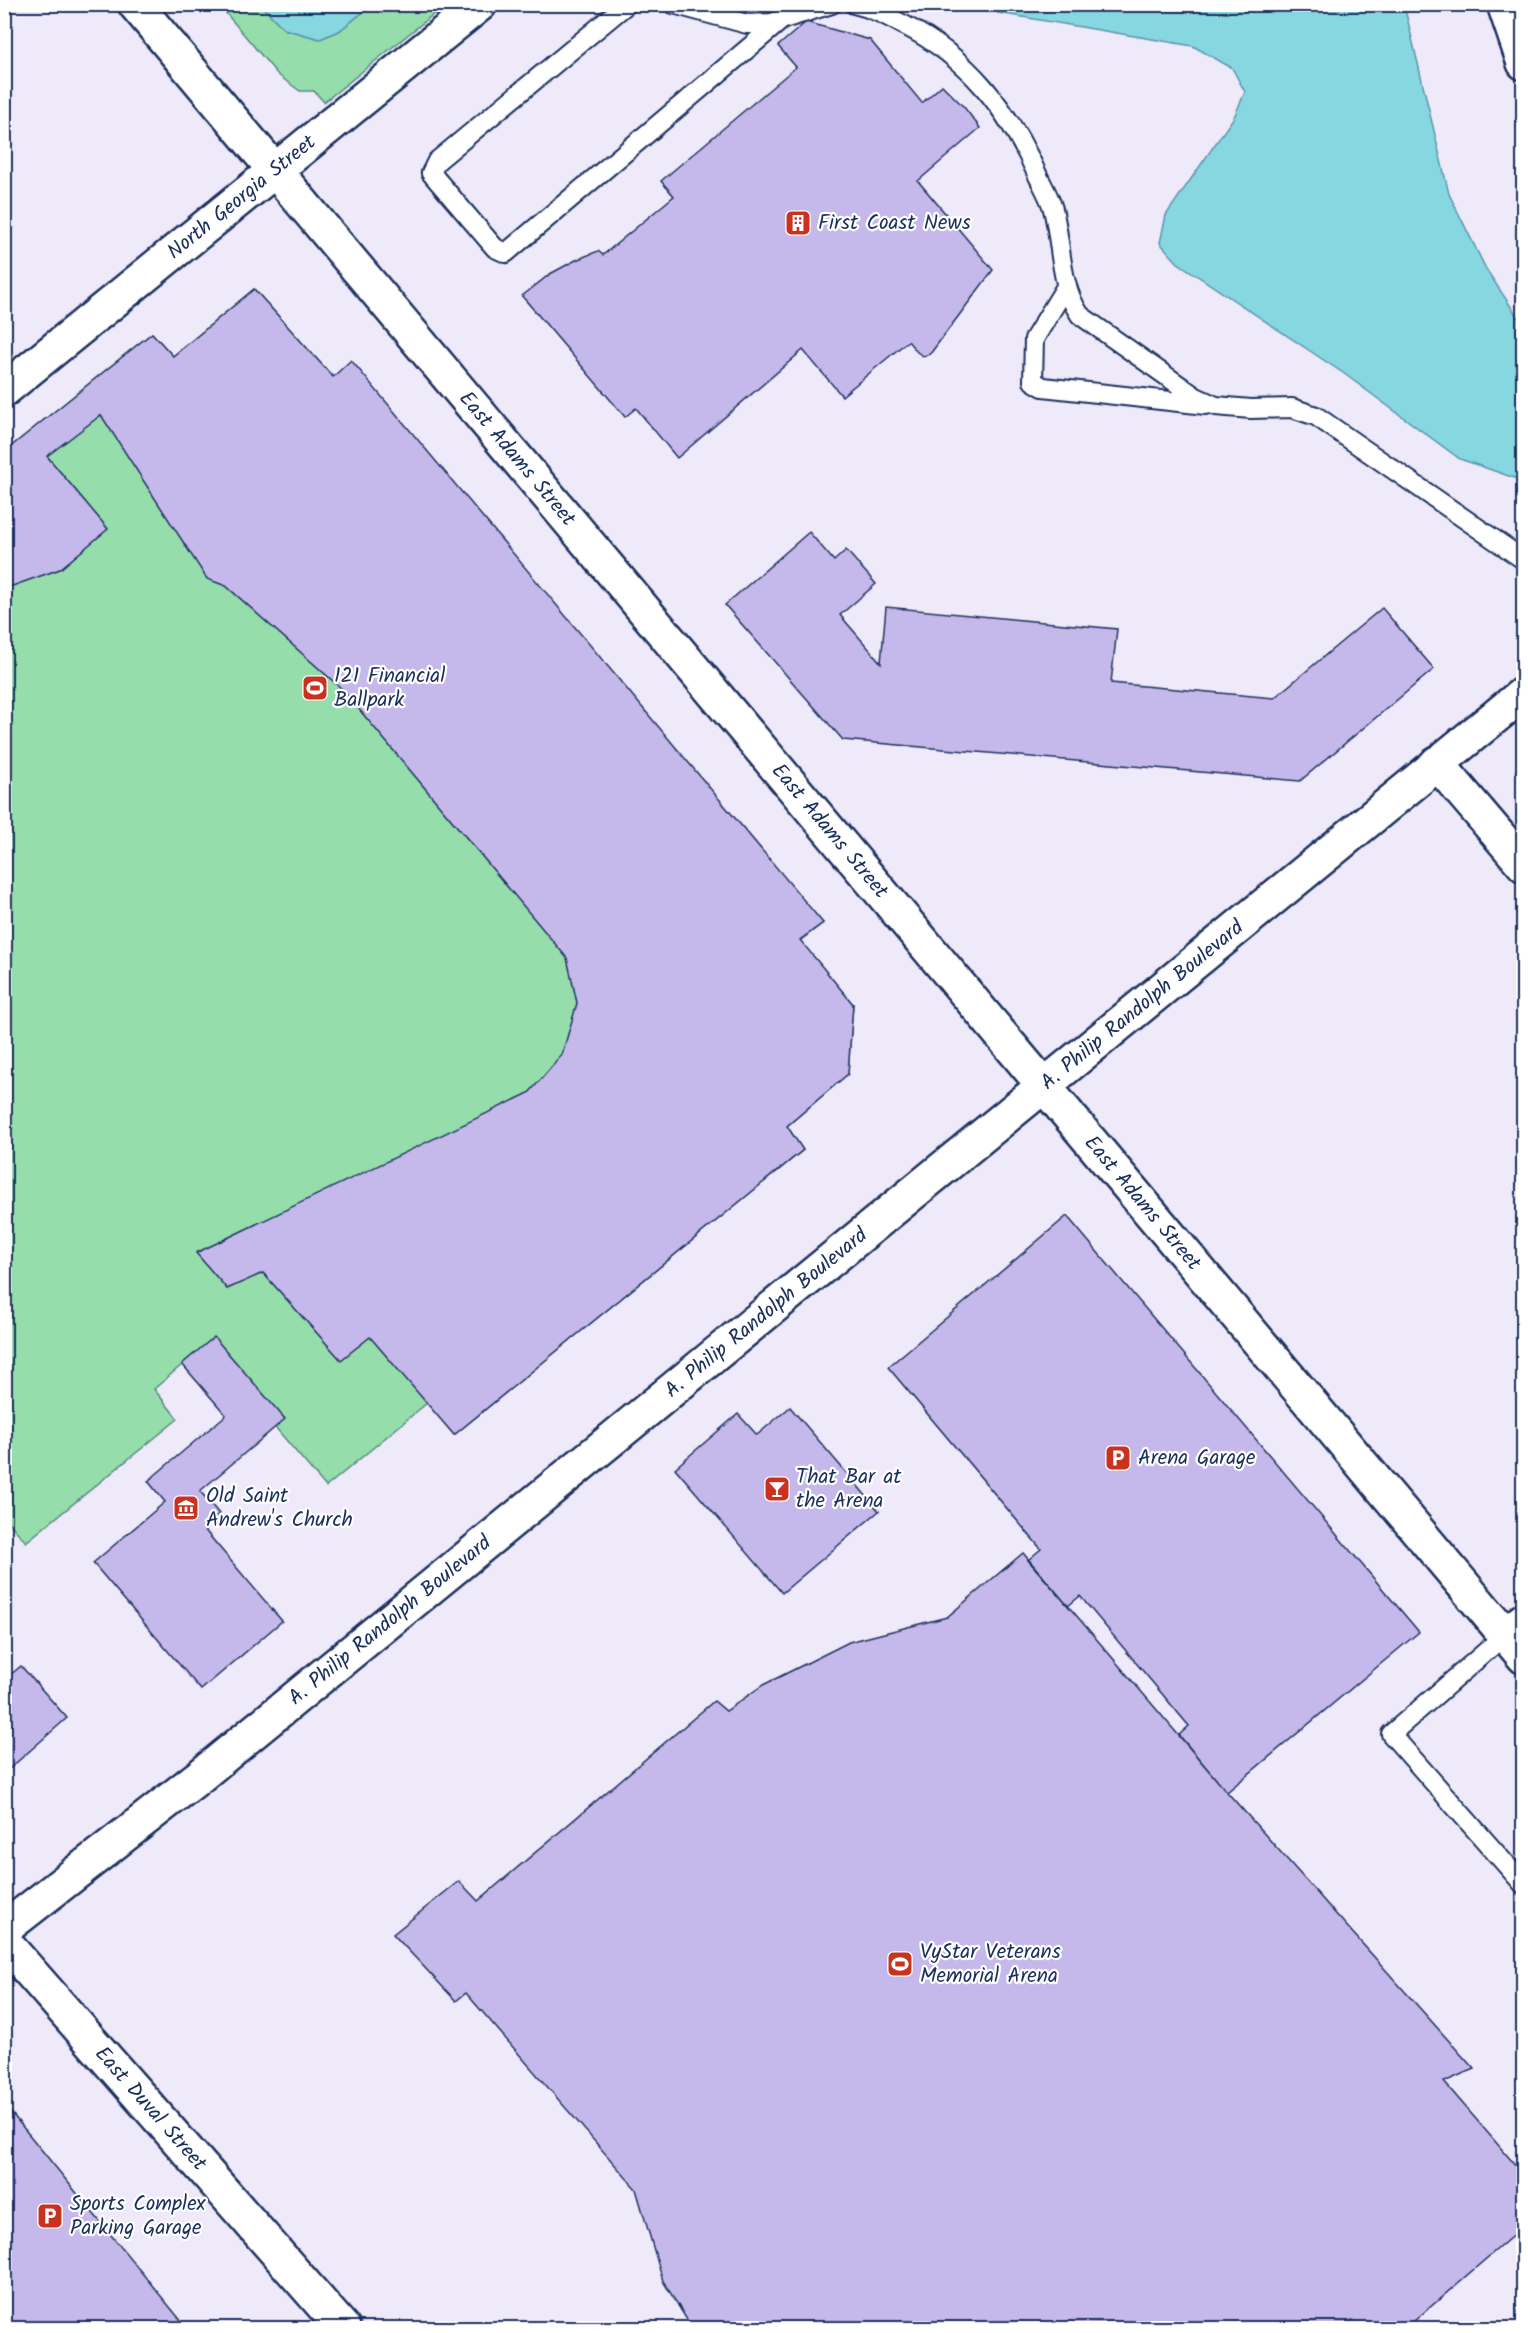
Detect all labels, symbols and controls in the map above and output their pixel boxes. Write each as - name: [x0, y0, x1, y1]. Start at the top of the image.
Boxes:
- street label: North Georgia Street: [160, 126, 324, 268]
- place label: First Coast News: [818, 207, 971, 240]
- building icon: First Coast News: [783, 208, 813, 238]
- street label: East Adams Street: [450, 384, 584, 534]
- place label: 121 Financial Ballpark: [334, 660, 445, 717]
- sports icon: 121 Financial Ballpark: [300, 673, 330, 703]
- street label: East Adams Street: [763, 756, 897, 907]
- street label: A. Philip Randolph Boulevard: [1033, 912, 1252, 1099]
- street label: East Adams Street: [1076, 1128, 1210, 1279]
- street label: A. Philip Randolph Boulevard: [657, 1219, 875, 1406]
- place label: Arena Garage: [1138, 1442, 1256, 1475]
- parking icon: Arena Garage: [1103, 1443, 1133, 1473]
- place label: That Bar at the Arena: [796, 1461, 902, 1518]
- bar icon: That Bar at the Arena: [762, 1474, 792, 1504]
- place label: Old Saint Andrew's Church: [206, 1480, 353, 1537]
- museum icon: Old Saint Andrew's Church: [171, 1493, 201, 1523]
- street label: A. Philip Randolph Boulevard: [281, 1527, 499, 1714]
- place label: VyStar Veterans Memorial Arena: [920, 1936, 1061, 1993]
- sports icon: VyStar Veterans Memorial Arena: [885, 1949, 915, 1979]
- street label: East Duval Street: [86, 2039, 215, 2179]
- place label: Sports Complex Parking Garage: [70, 2188, 207, 2245]
- parking icon: Sports Complex Parking Garage: [35, 2201, 65, 2231]

